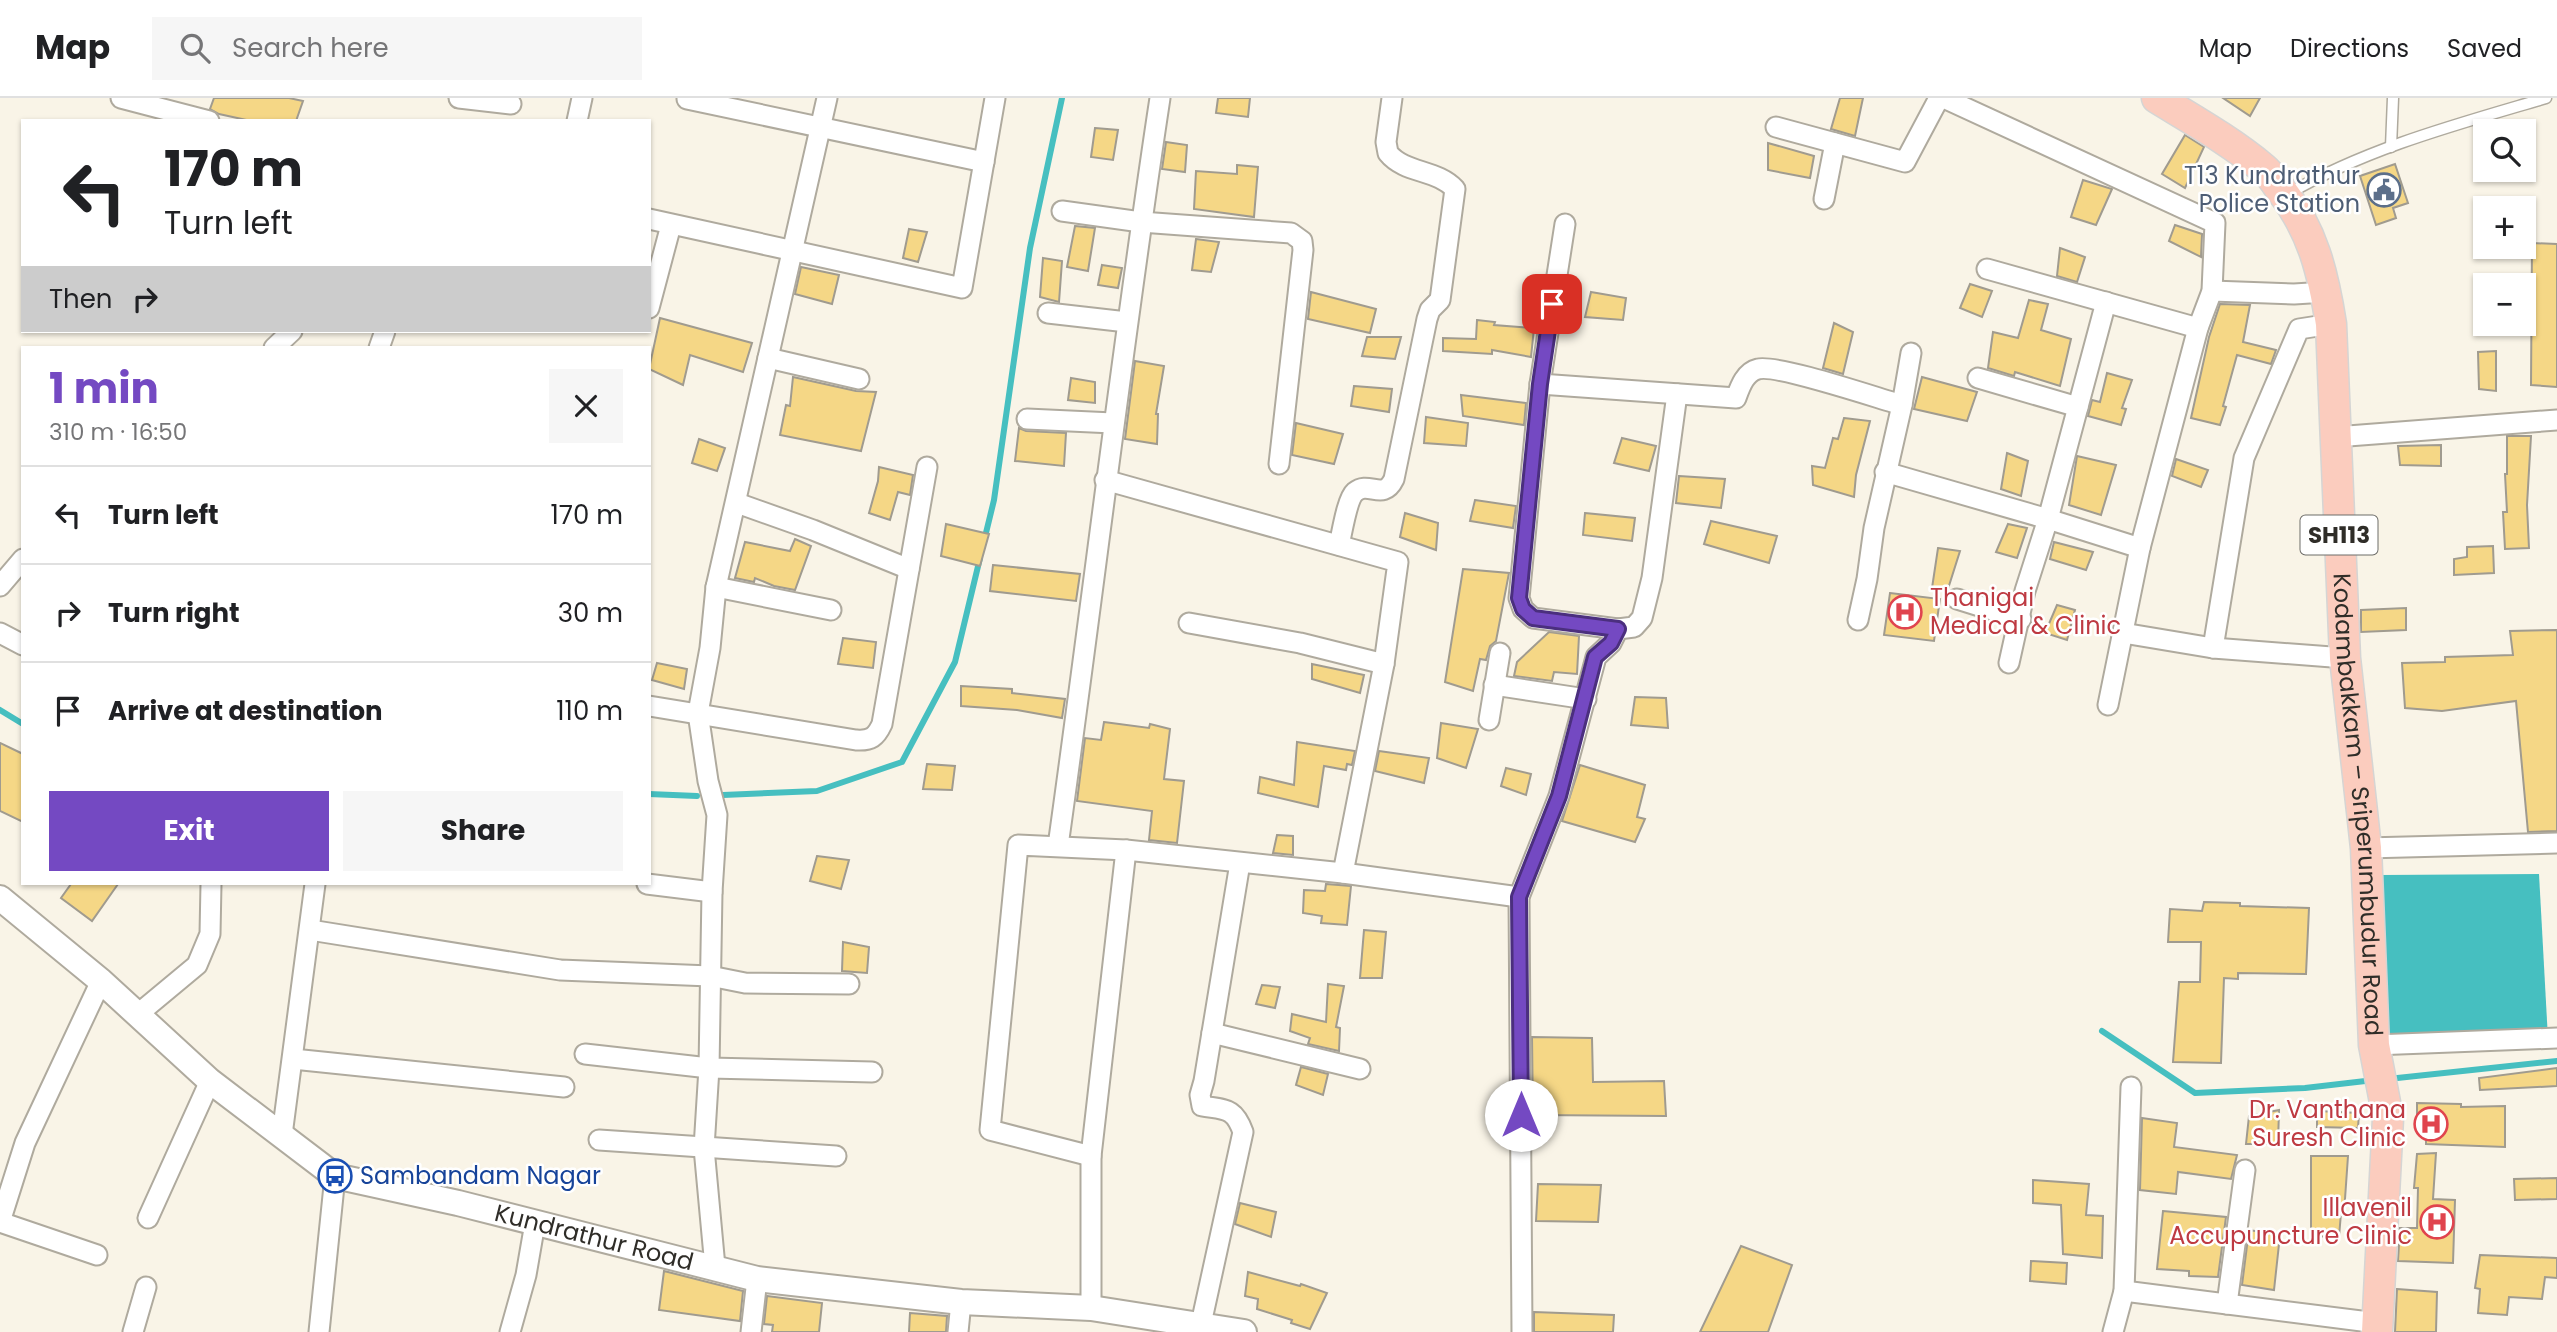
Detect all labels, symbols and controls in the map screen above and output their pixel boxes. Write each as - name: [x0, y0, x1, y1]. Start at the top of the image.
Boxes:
- search box: [152, 17, 642, 80]
- text: Map: [35, 24, 110, 71]
- icon: search: [176, 29, 214, 67]
- text: Search here: [232, 30, 389, 66]
- text: Map: [2199, 32, 2252, 65]
- text: Directions: [2290, 32, 2409, 65]
- text: Saved: [2447, 32, 2522, 65]
- map controls: [2473, 119, 2536, 336]
- button: search: [2473, 119, 2536, 182]
- text: 170 m: [164, 135, 303, 203]
- icon: left: [49, 147, 140, 238]
- place label: T13 Kundrathur Police Station: [2184, 159, 2360, 220]
- public building icon: T13 Kundrathur Police Station: [2365, 171, 2403, 209]
- button: +: [2473, 196, 2536, 259]
- text: Turn left: [164, 200, 293, 245]
- button: −: [2473, 273, 2536, 336]
- pin: [1522, 274, 1582, 334]
- icon: right: [126, 280, 164, 318]
- text: Then: [49, 281, 112, 317]
- icon: arrive: [1533, 285, 1571, 323]
- text: 1 min: [49, 359, 159, 418]
- button: close: [549, 369, 623, 443]
- text: 310 m · 16:50: [49, 416, 187, 448]
- icon: left: [49, 496, 87, 534]
- text: Turn left: [108, 497, 219, 533]
- text: 170 m: [550, 497, 623, 533]
- road number: SH113: [2300, 516, 2378, 555]
- street label: Kodambakkam – Sriperumbudur Road: [2325, 572, 2391, 1037]
- place label: Thanigai Medical & Clinic: [1930, 581, 2121, 642]
- hospital icon: Thanigai Medical & Clinic: [1886, 593, 1924, 631]
- icon: right: [49, 594, 87, 632]
- text: Turn right: [108, 595, 240, 631]
- text: 30 m: [558, 595, 623, 631]
- icon: arrive: [49, 692, 87, 730]
- text: Arrive at destination: [108, 693, 383, 729]
- text: 110 m: [556, 693, 623, 729]
- button: Exit: [49, 791, 329, 871]
- button: Share: [343, 791, 623, 871]
- position arrow: [1484, 1078, 1558, 1152]
- place label: Dr. Vanthana Suresh Clinic: [2249, 1093, 2406, 1154]
- hospital icon: Dr. Vanthana Suresh Clinic: [2412, 1105, 2450, 1143]
- bus stop icon: Sambandam Nagar: [316, 1157, 354, 1195]
- place label: Sambandam Nagar: [360, 1159, 601, 1192]
- place label: Illavenil Accupuncture Clinic: [2169, 1191, 2412, 1252]
- street label: Kundrathur Road: [491, 1196, 697, 1278]
- hospital icon: Illavenil Accupuncture Clinic: [2418, 1203, 2456, 1241]

